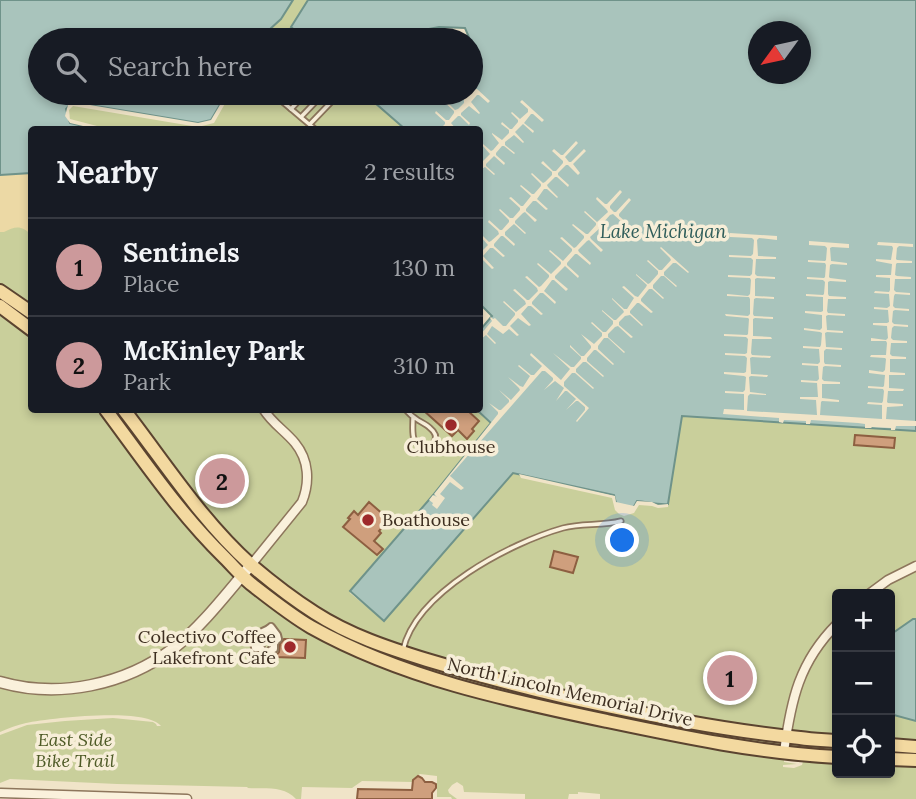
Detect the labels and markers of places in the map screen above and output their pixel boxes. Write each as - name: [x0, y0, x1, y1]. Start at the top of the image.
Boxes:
- marker: Clubhouse: [443, 417, 459, 433]
- place label: Clubhouse: [407, 435, 496, 458]
- pin: 2: [199, 455, 245, 507]
- place label: Boathouse: [382, 508, 470, 531]
- marker: Boathouse: [360, 512, 376, 528]
- place label: Colectivo Coffee Lakefront Cafe: [138, 625, 276, 669]
- marker: Colectivo Coffee Lakefront Cafe: [282, 639, 298, 655]
- pin: 1: [707, 652, 753, 704]

